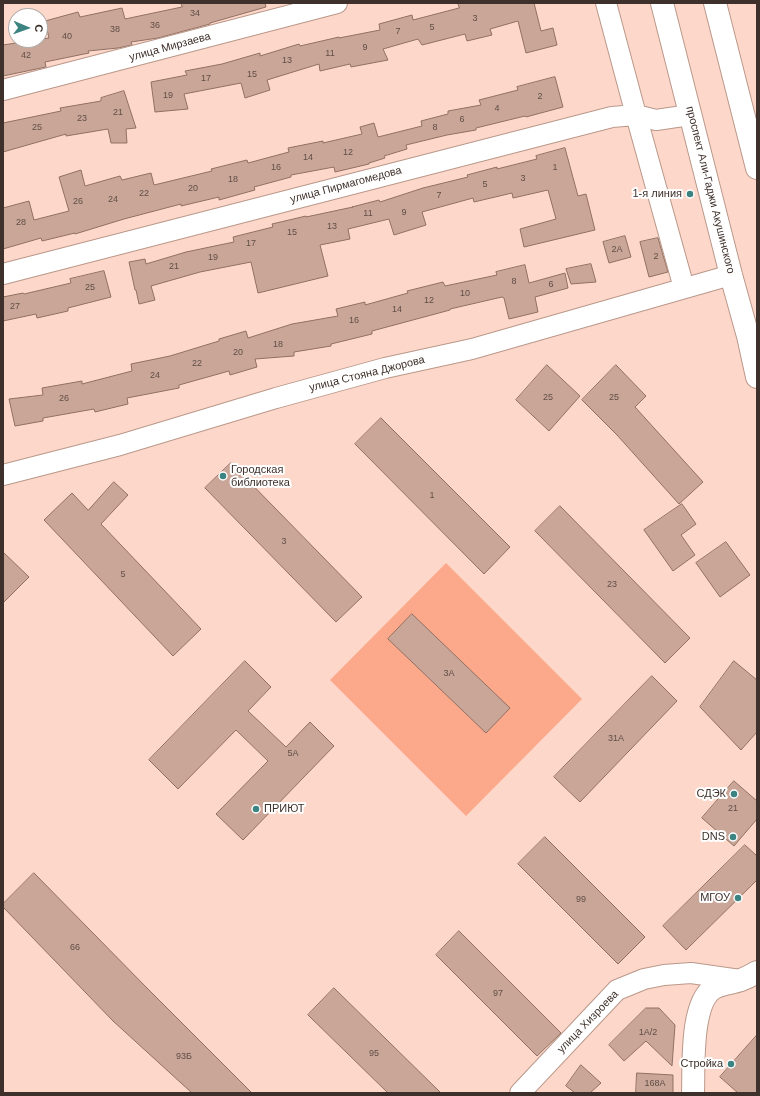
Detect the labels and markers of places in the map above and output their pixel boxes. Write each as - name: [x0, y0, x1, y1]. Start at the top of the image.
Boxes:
- place label: 1-я линия: [632, 187, 682, 201]
- marker: 1-я линия: [685, 189, 695, 199]
- place label: Городская библиотека: [231, 463, 290, 489]
- marker: Городская библиотека: [218, 471, 228, 481]
- place label: СДЭК: [697, 787, 726, 801]
- marker: СДЭК: [729, 789, 739, 799]
- place label: ПРИЮТ: [264, 802, 304, 816]
- marker: ПРИЮТ: [251, 804, 261, 814]
- place label: DNS: [702, 830, 725, 844]
- marker: DNS: [728, 832, 738, 842]
- place label: МГОУ: [700, 891, 730, 905]
- marker: МГОУ: [733, 893, 743, 903]
- place label: Стройка: [680, 1057, 723, 1071]
- marker: Стройка: [726, 1059, 736, 1069]

